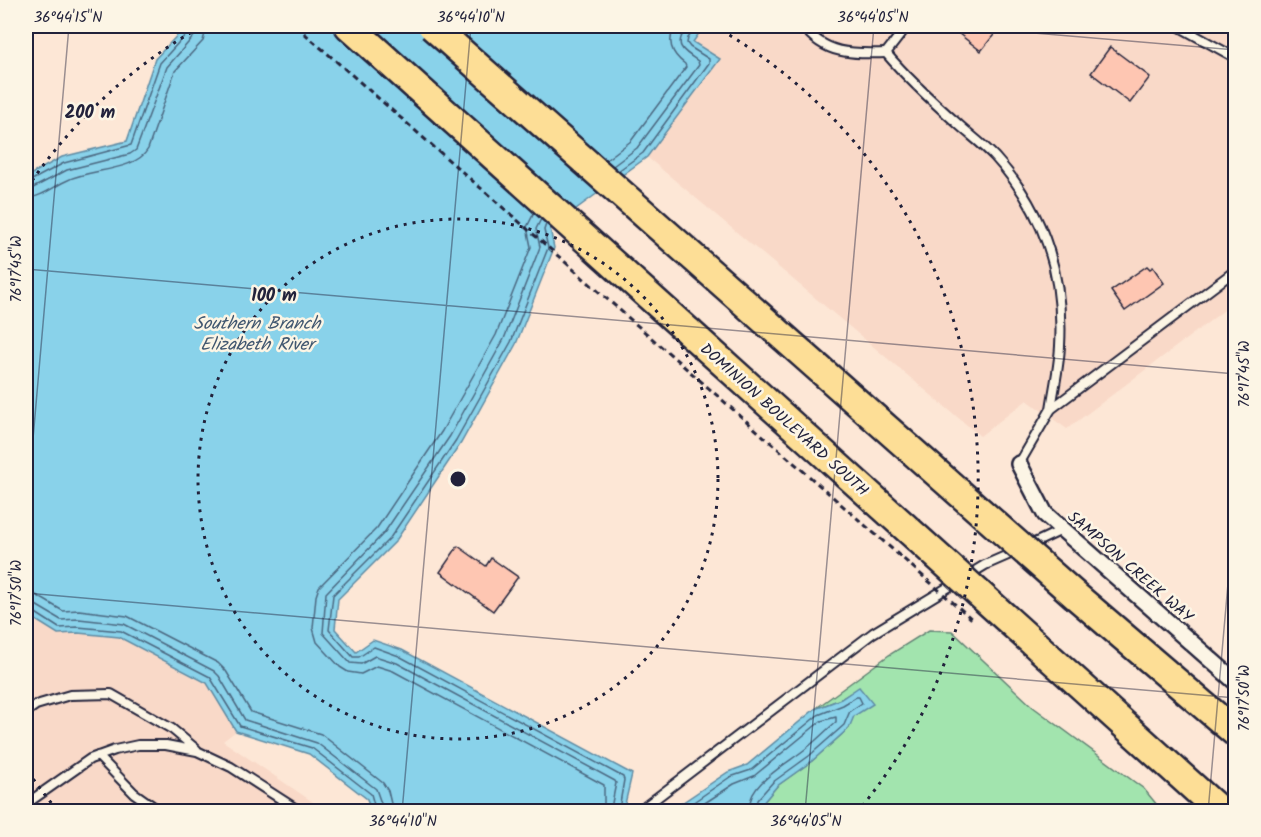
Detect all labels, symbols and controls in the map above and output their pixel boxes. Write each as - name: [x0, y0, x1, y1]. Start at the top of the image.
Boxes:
- text: 36°44'15"N: [34, 6, 102, 30]
- text: 36°44'10"N: [437, 6, 505, 30]
- text: 36°44'05"N: [837, 6, 909, 30]
- text: 200 m: [65, 99, 116, 128]
- text: 76°17'45"W: [5, 235, 29, 303]
- text: 100 m: [251, 282, 297, 311]
- water label: Southern Branch Elizabeth River: [194, 310, 322, 360]
- street label: DOMINION BOULEVARD SOUTH: [694, 337, 874, 503]
- text: 76°17'45"W: [1233, 340, 1257, 408]
- centre of rings: [448, 469, 468, 489]
- street label: SAMPSON CREEK WAY: [1061, 505, 1199, 630]
- text: 76°17'50"W: [5, 560, 29, 626]
- text: 76°17'50"W: [1233, 665, 1257, 731]
- text: 36°44'10"N: [369, 810, 437, 834]
- text: 36°44'05"N: [770, 810, 842, 834]

